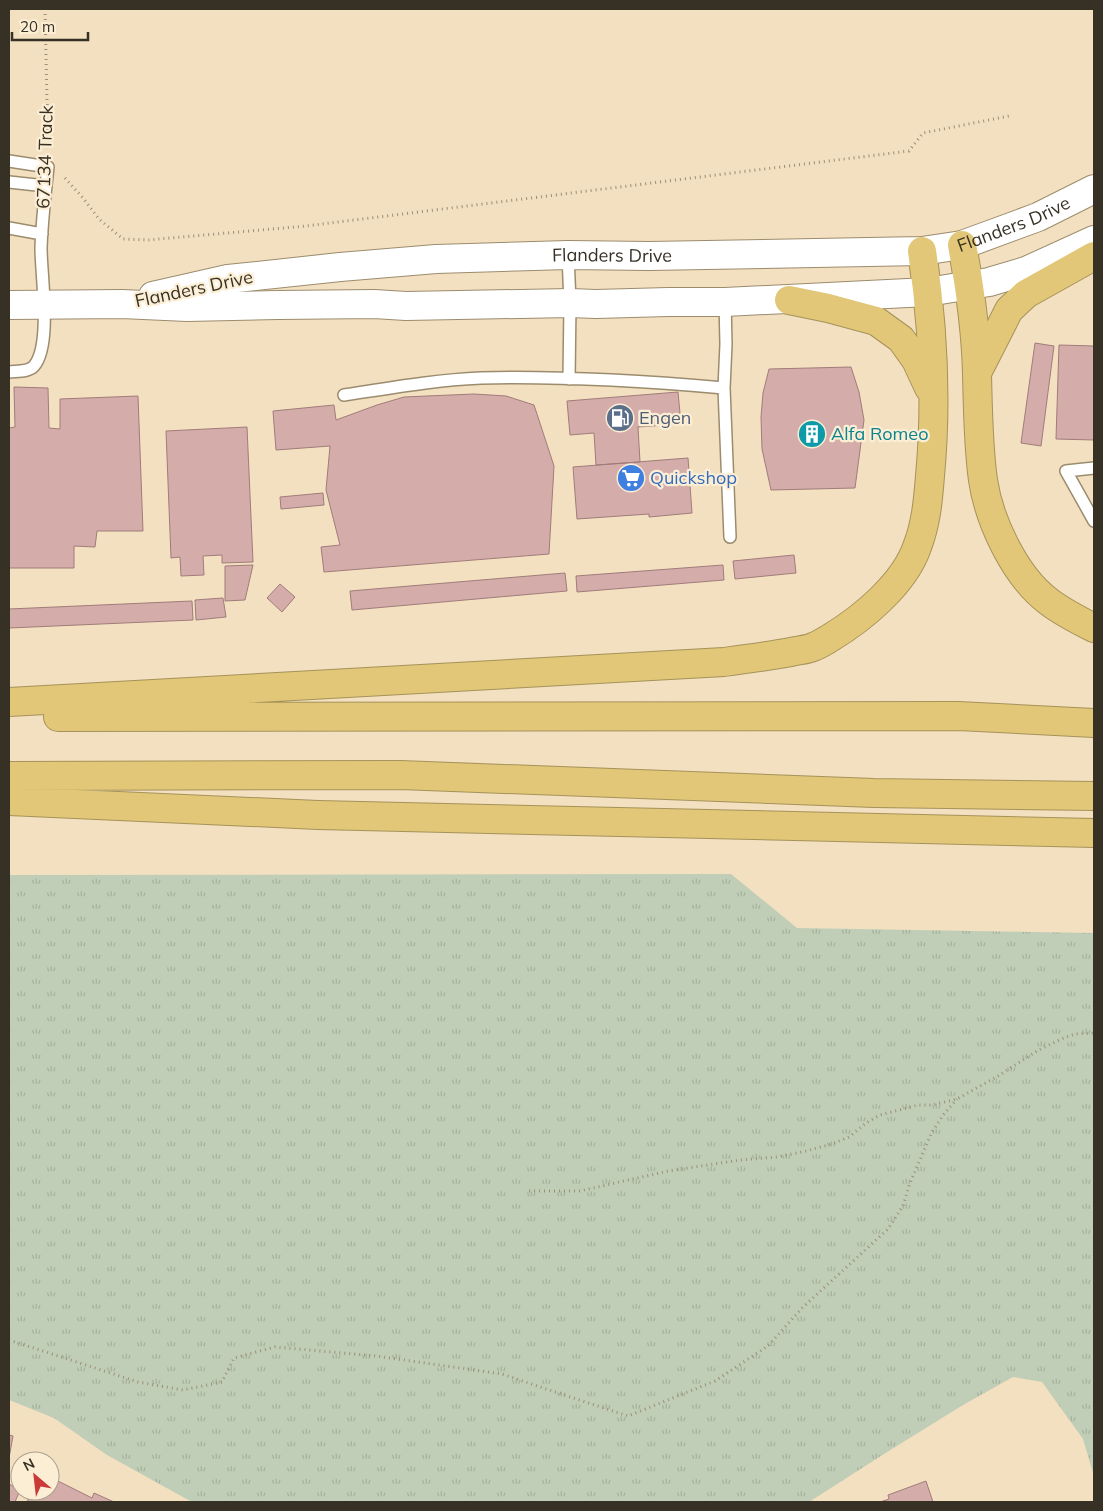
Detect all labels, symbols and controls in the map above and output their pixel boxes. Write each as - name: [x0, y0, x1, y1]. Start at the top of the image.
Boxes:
- scale bar: [12, 10, 89, 42]
- text: 20 m: [20, 17, 55, 36]
- street label: 67134 Track: [31, 104, 58, 209]
- street label: Flanders Drive: [954, 191, 1074, 257]
- street label: Flanders Drive: [552, 243, 672, 267]
- street label: Flanders Drive: [133, 265, 255, 312]
- fuel station icon: Engen: [605, 403, 635, 433]
- place label: Engen: [639, 406, 691, 429]
- building icon: Alfa Romeo: [797, 419, 827, 449]
- place label: Alfa Romeo: [831, 422, 928, 445]
- supermarket icon: Quickshop: [616, 463, 646, 493]
- place label: Quickshop: [650, 466, 737, 489]
- north arrow: [10, 1451, 60, 1501]
- text: N: [20, 1454, 38, 1475]

